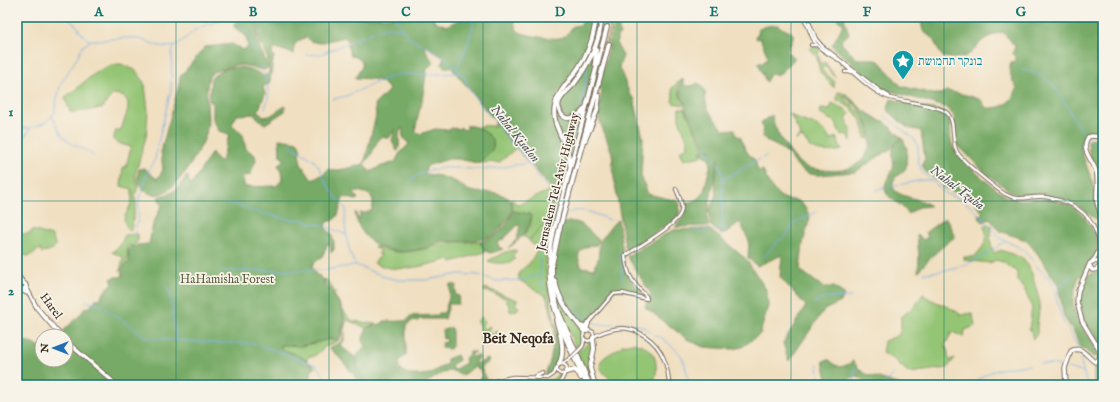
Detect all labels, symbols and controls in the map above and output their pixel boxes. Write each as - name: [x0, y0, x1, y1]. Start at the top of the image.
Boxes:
- text: A: [94, 4, 105, 21]
- text: B: [249, 4, 258, 21]
- text: C: [401, 4, 411, 21]
- text: D: [555, 4, 566, 21]
- text: E: [709, 4, 719, 21]
- text: F: [863, 4, 872, 21]
- text: G: [1016, 4, 1027, 21]
- place icon: בונקר תחמושת: [890, 48, 916, 81]
- place label: בונקר תחמושת: [918, 54, 983, 69]
- water label: Nahal Kisalon: [487, 102, 543, 166]
- text: 1: [9, 104, 14, 121]
- street label: Jerusalem Tel-Aviv Highway: [533, 111, 583, 255]
- water label: Nahal Tzuba: [926, 162, 988, 214]
- park label: HaHamisha Forest: [180, 272, 274, 287]
- text: 2: [8, 283, 14, 300]
- street label: Harel: [36, 290, 66, 323]
- north arrow: [34, 328, 74, 368]
- district label: Beit Neqofa: [482, 330, 554, 348]
- text: N: [38, 343, 52, 354]

